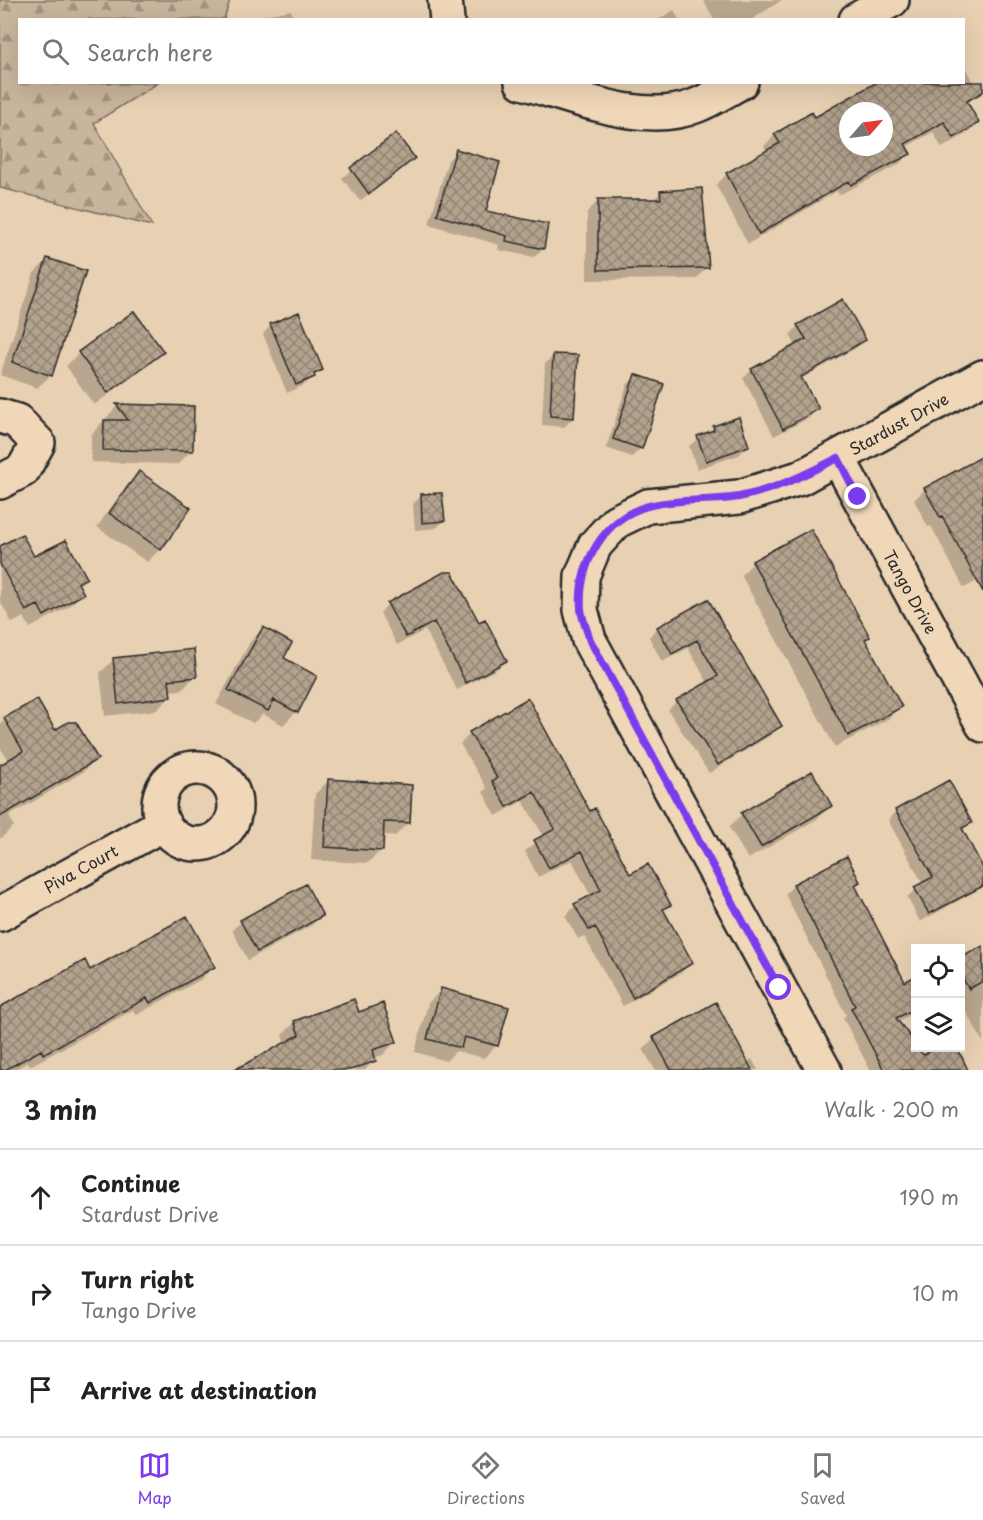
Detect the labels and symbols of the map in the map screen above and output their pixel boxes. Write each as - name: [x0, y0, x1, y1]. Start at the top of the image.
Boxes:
- north arrow: [839, 102, 893, 156]
- street label: Stardust Drive: [844, 386, 953, 460]
- route end: [844, 483, 870, 509]
- street label: Tango Drive: [878, 545, 944, 638]
- street label: Piva Court: [39, 838, 122, 898]
- route start: [765, 974, 791, 1000]

